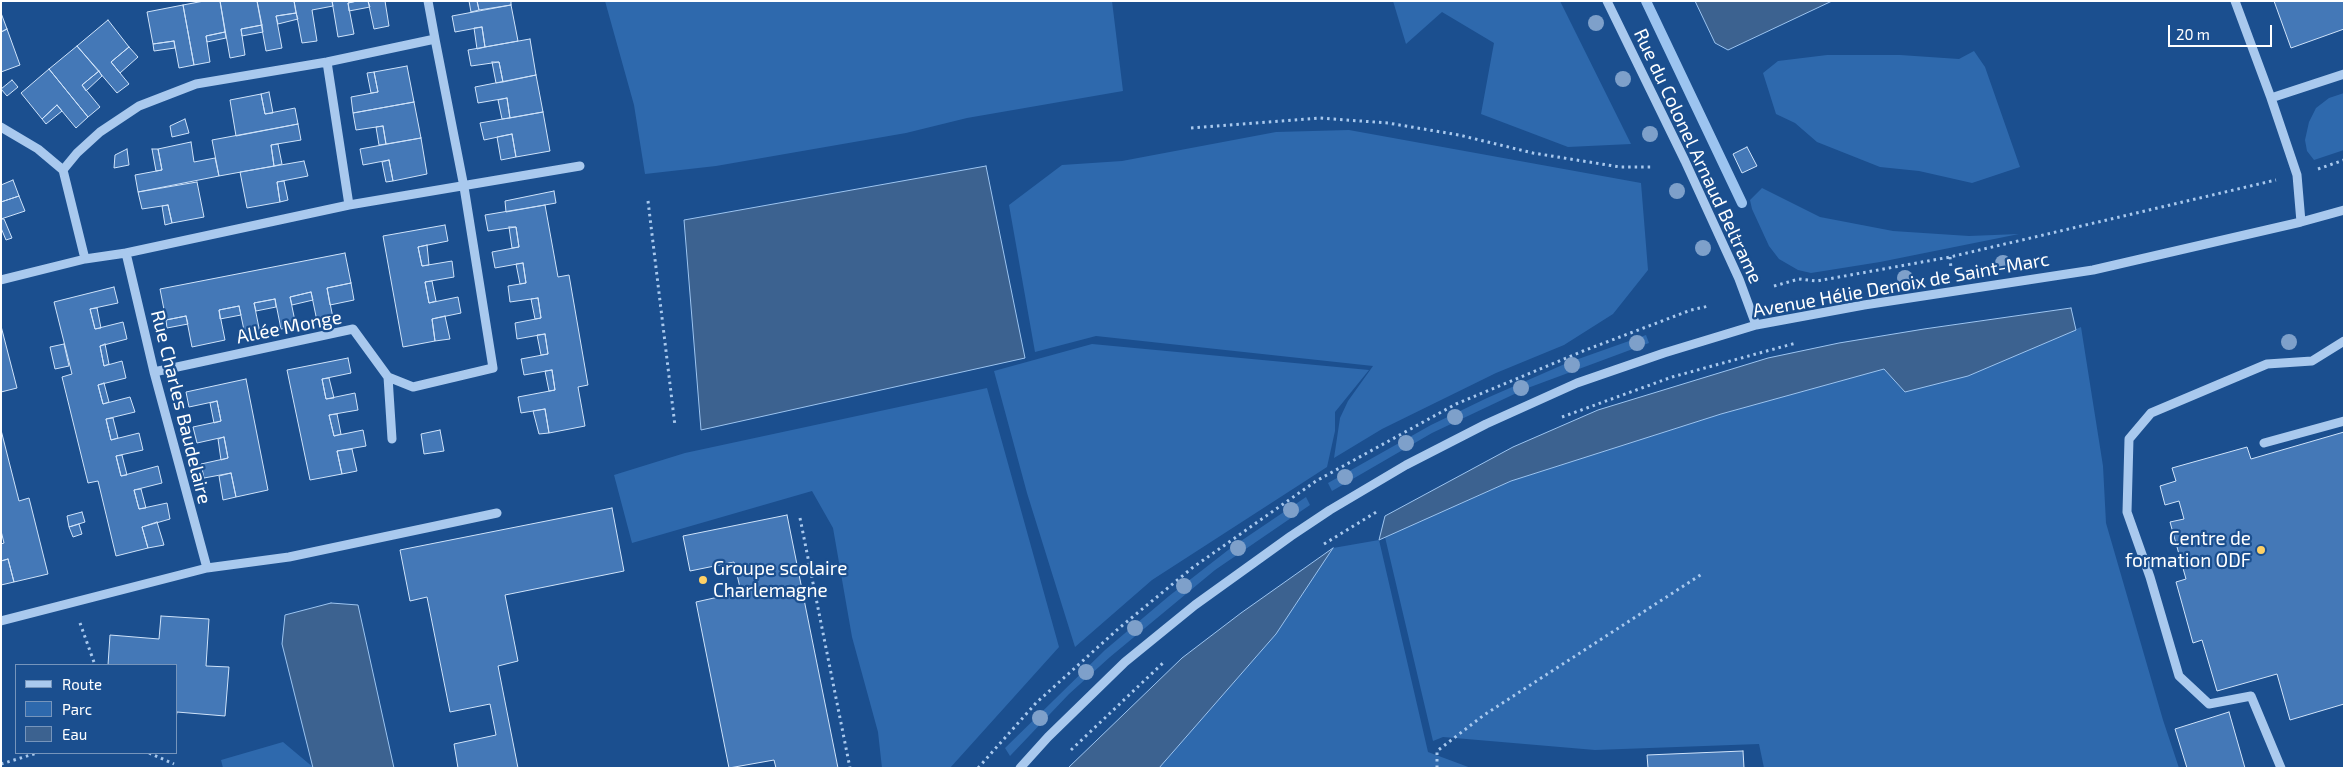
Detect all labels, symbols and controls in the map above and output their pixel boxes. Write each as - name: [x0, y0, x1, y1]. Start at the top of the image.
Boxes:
- scale bar: [2170, 15, 2274, 47]
- street label: Rue du Colonel Arnaud Beltrame: [1629, 25, 1767, 287]
- text: 20 m: [2176, 25, 2210, 43]
- street label: Avenue Hélie Denoix de Saint-Marc: [1751, 248, 2051, 322]
- street label: Allée Monge: [234, 306, 344, 348]
- street label: Rue Charles Baudelaire: [146, 308, 216, 506]
- place label: Centre de formation ODF: [2125, 528, 2251, 572]
- marker: Centre de formation ODF: [2255, 544, 2267, 556]
- place label: Groupe scolaire Charlemagne: [713, 558, 847, 602]
- marker: Groupe scolaire Charlemagne: [697, 574, 709, 586]
- legend: [15, 664, 178, 754]
- text: Route: [62, 675, 102, 693]
- text: Parc: [62, 700, 92, 718]
- text: Eau: [62, 725, 87, 743]

